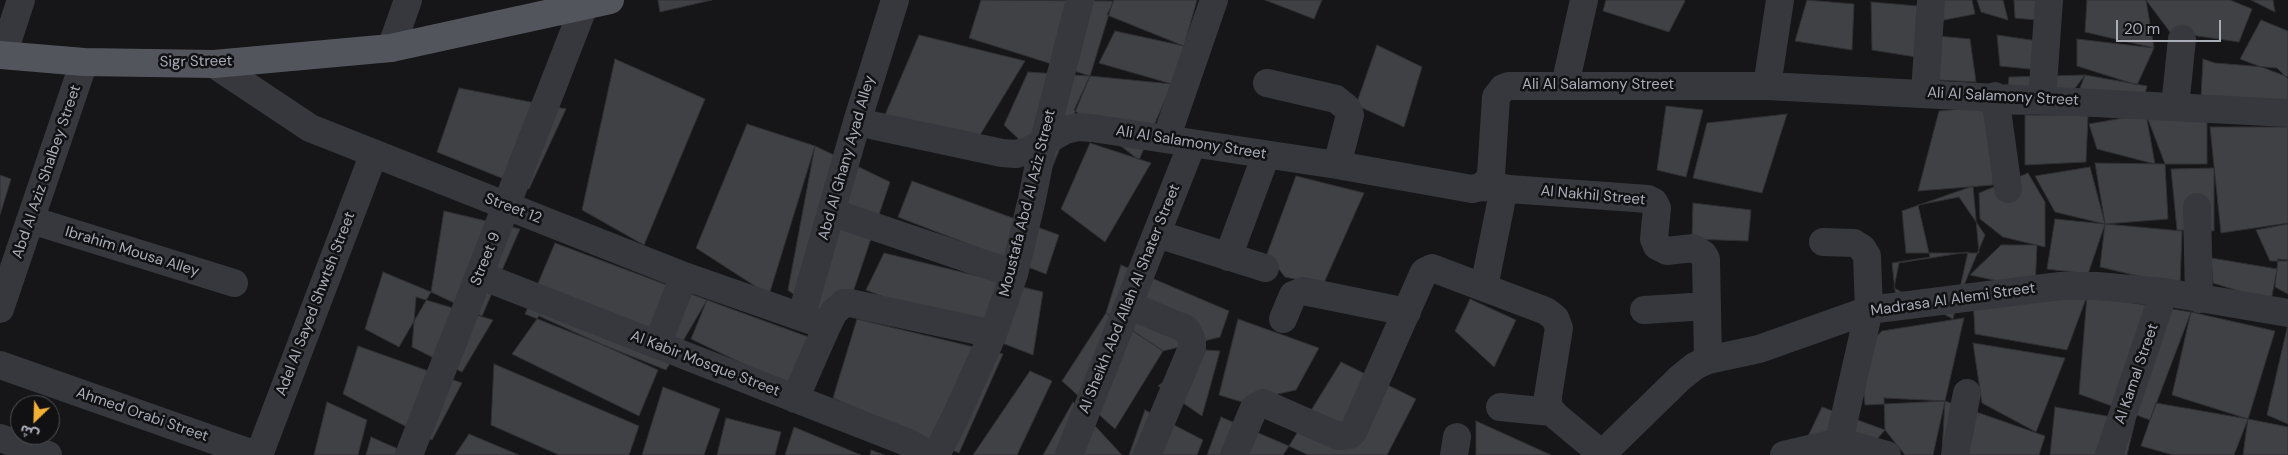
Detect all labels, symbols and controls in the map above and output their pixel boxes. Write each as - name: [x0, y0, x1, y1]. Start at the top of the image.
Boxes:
- scale bar: [2118, 10, 2223, 42]
- text: 20 m: [2124, 19, 2160, 39]
- street label: Sigr Street: [159, 52, 233, 72]
- street label: Abd Al Ghany Ayad Alley: [815, 74, 879, 242]
- street label: Ali Al Salamony Street: [1522, 76, 1674, 94]
- street label: Abd Al Aziz Shalbey Street: [9, 83, 85, 261]
- street label: Ali Al Salamony Street: [1927, 84, 2079, 110]
- street label: Moustafa Abd Al Aziz Street: [996, 108, 1060, 298]
- street label: Ali Al Salamony Street: [1115, 122, 1267, 164]
- street label: Al Sheikh Abd Allah Al Shater Street: [1076, 182, 1184, 416]
- street label: Al Nakhil Street: [1540, 182, 1646, 210]
- street label: Street 12: [482, 190, 544, 228]
- street label: Adel Al Sayed Shwtsh Street: [273, 209, 359, 399]
- street label: Ibrahim Mousa Alley: [63, 223, 201, 281]
- street label: Street 9: [467, 230, 505, 288]
- street label: Madrasa Al Alemi Street: [1869, 280, 2037, 320]
- street label: Al Kamal Street: [2111, 321, 2163, 427]
- street label: Al Kabir Mosque Street: [628, 327, 782, 401]
- street label: Ahmed Orabi Street: [74, 384, 210, 446]
- north arrow: [10, 395, 60, 445]
- text: ش: [17, 421, 42, 445]

